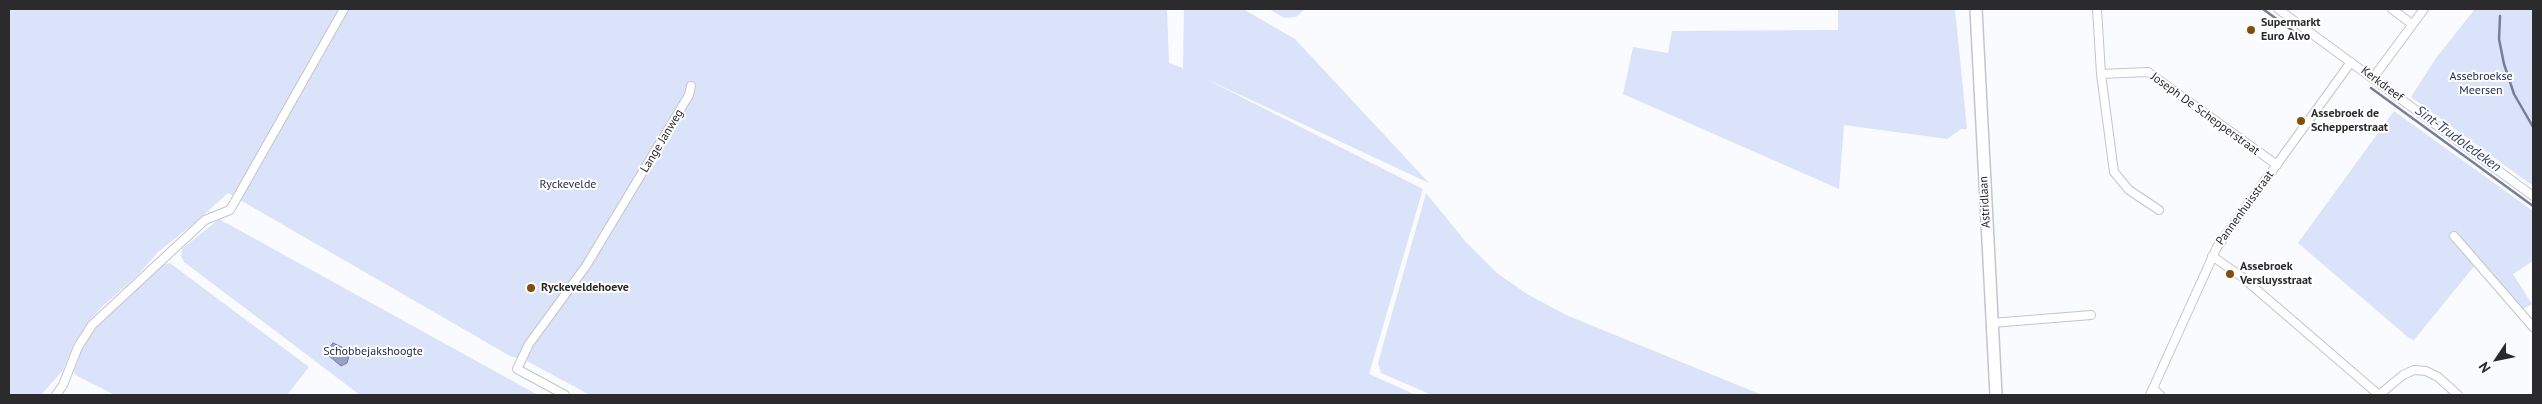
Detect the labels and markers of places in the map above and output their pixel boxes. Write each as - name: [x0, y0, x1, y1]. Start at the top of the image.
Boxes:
- place label: Supermarkt Euro Alvo: [2261, 16, 2321, 44]
- marker: Supermarkt Euro Alvo: [2245, 24, 2257, 36]
- place label: Assebroek de Schepperstraat: [2311, 107, 2388, 135]
- marker: Assebroek de Schepperstraat: [2295, 115, 2307, 127]
- place label: Assebroek Versluysstraat: [2240, 260, 2312, 288]
- marker: Assebroek Versluysstraat: [2224, 268, 2236, 280]
- place label: Ryckeveldehoeve: [541, 281, 629, 295]
- marker: Ryckeveldehoeve: [525, 282, 537, 294]

